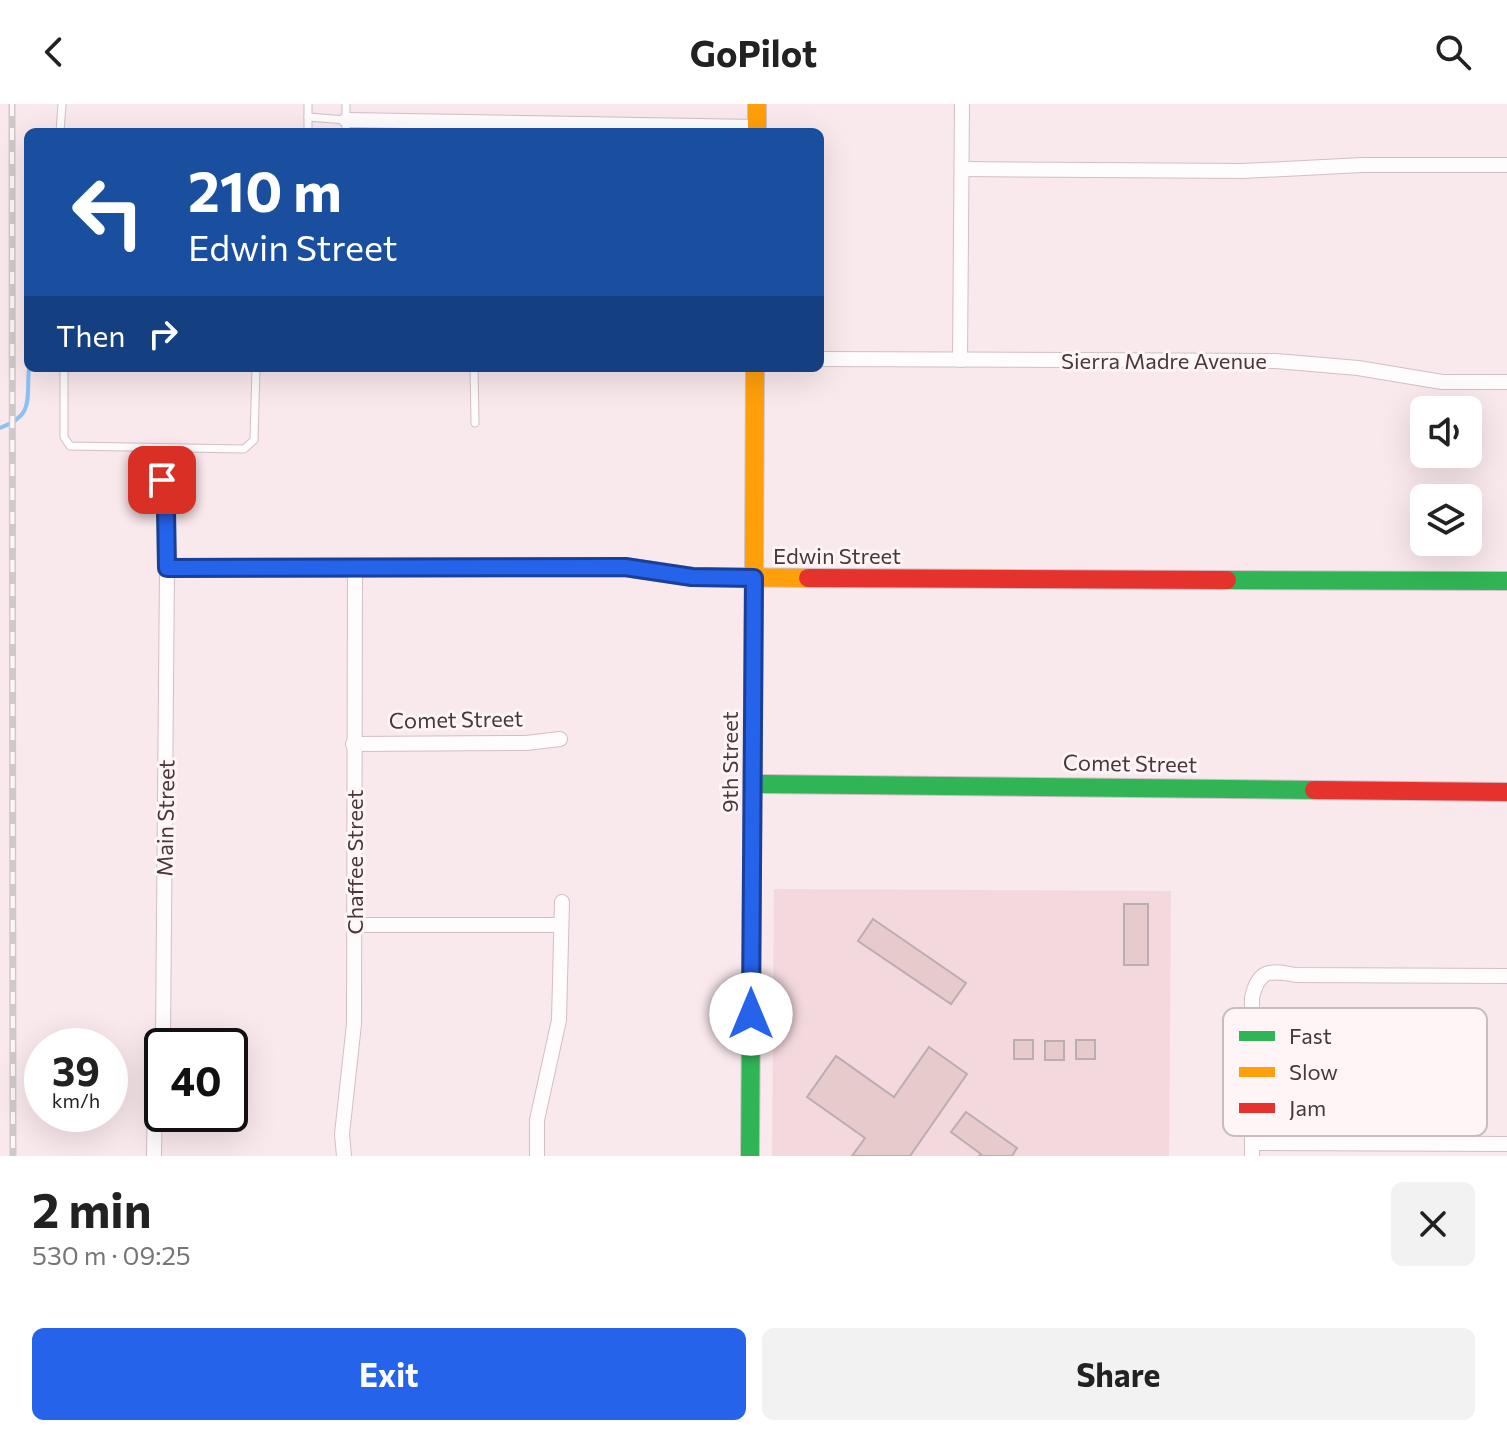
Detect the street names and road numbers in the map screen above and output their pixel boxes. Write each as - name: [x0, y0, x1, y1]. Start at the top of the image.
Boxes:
- street label: Sierra Madre Avenue: [1061, 347, 1267, 374]
- street label: Edwin Street: [773, 542, 901, 569]
- street label: Comet Street: [389, 704, 523, 734]
- street label: 9th Street: [716, 711, 743, 813]
- street label: Comet Street: [1063, 748, 1197, 778]
- street label: Main Street: [150, 759, 180, 877]
- street label: Chaffee Street: [341, 789, 368, 935]

